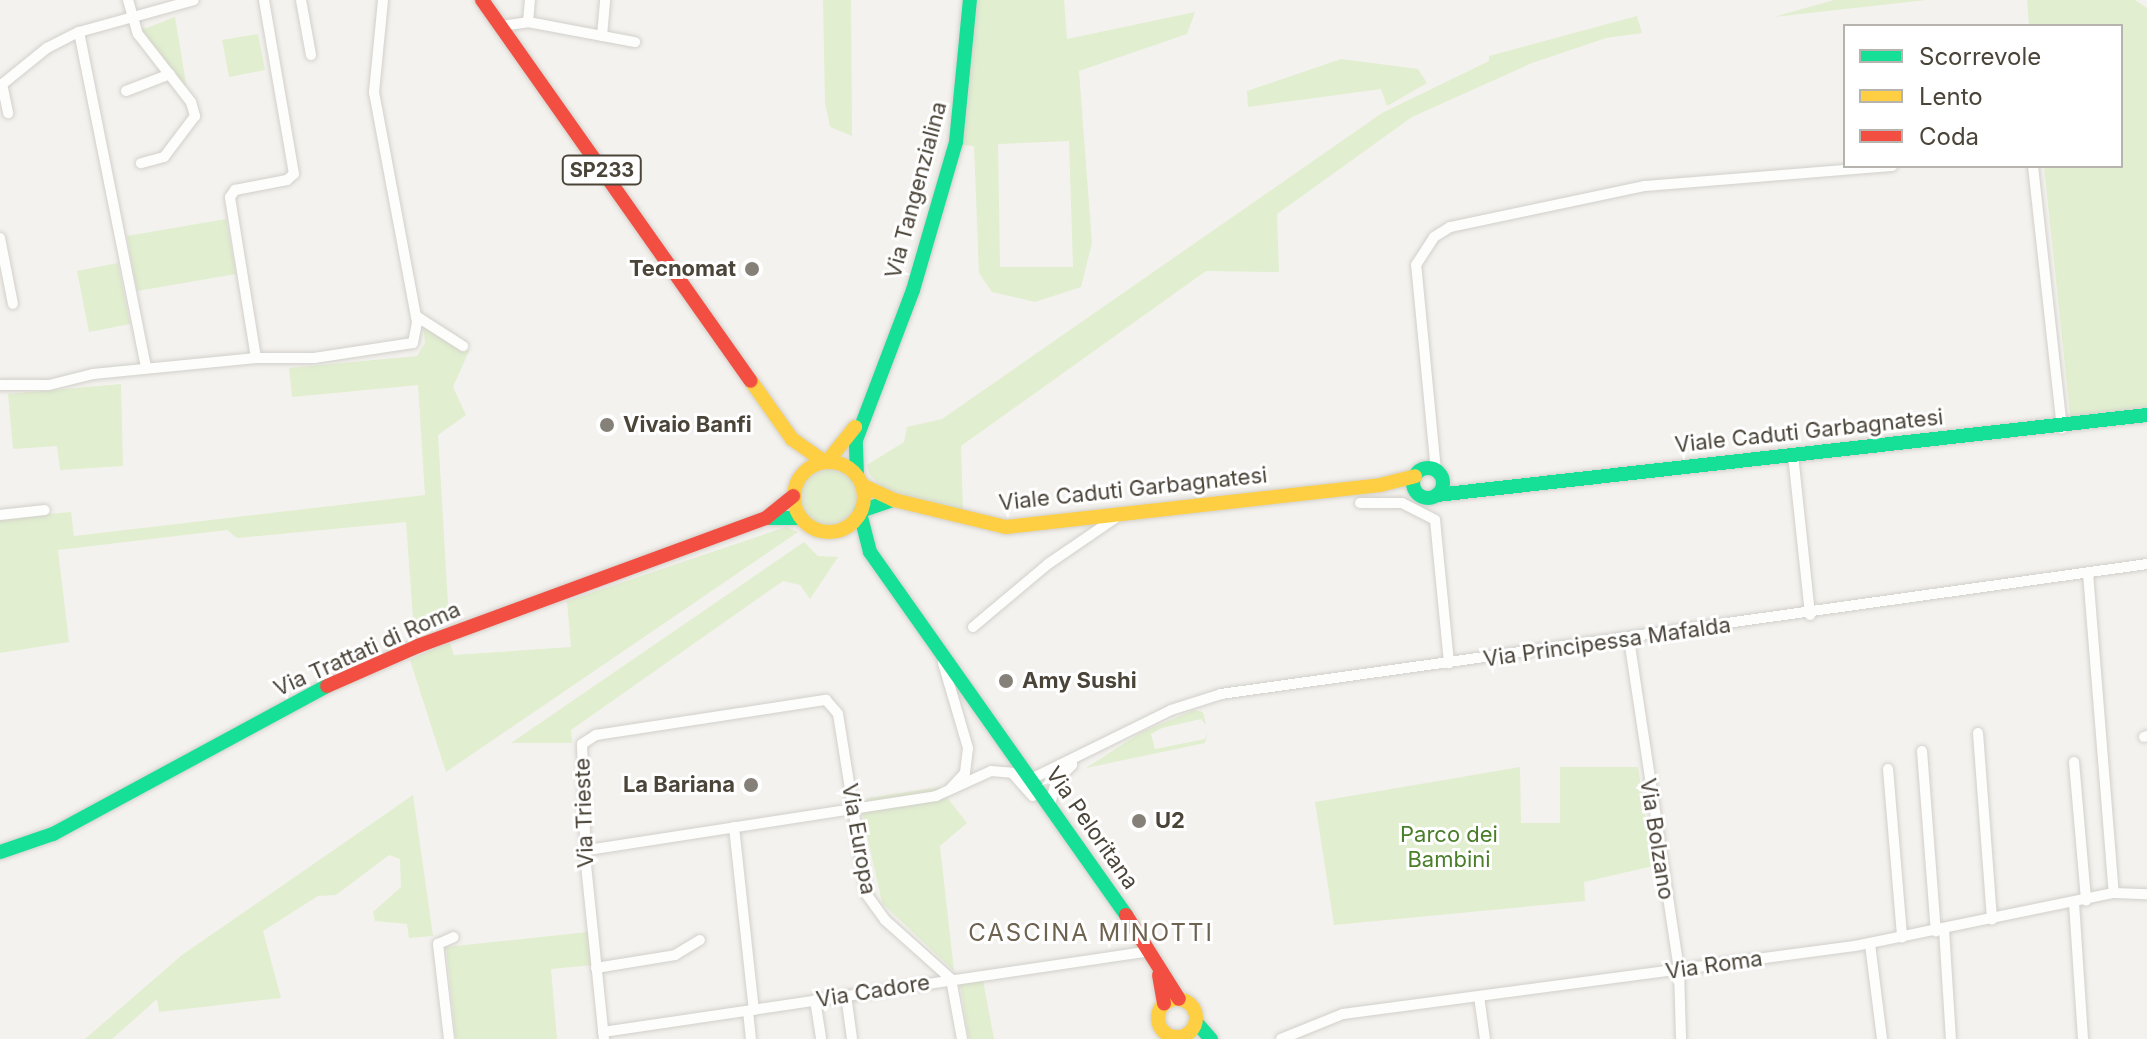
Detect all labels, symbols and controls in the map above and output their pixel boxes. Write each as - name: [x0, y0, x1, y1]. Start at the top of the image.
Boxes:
- legend: [1843, 24, 2123, 168]
- text: Scorrevole: [1919, 42, 2041, 71]
- text: Lento: [1919, 82, 1983, 111]
- street label: Via Tangenzialina: [880, 99, 952, 281]
- text: Coda: [1919, 122, 1979, 151]
- road number: SP233: [560, 154, 644, 186]
- place label: Tecnomat: [629, 256, 736, 282]
- marker: Tecnomat: [743, 260, 761, 278]
- street label: Viale Caduti Garbagnatesi: [1673, 404, 1945, 458]
- place label: Vivaio Banfi: [623, 412, 752, 438]
- marker: Vivaio Banfi: [598, 416, 616, 434]
- street label: Viale Caduti Garbagnatesi: [997, 462, 1269, 516]
- street label: Via Trattati di Roma: [270, 596, 464, 702]
- street label: Via Principessa Mafalda: [1482, 612, 1732, 672]
- place label: Amy Sushi: [1022, 668, 1137, 694]
- marker: Amy Sushi: [997, 672, 1015, 690]
- street label: Via Trieste: [569, 757, 599, 869]
- street label: Via Peloritana: [1040, 762, 1144, 894]
- place label: La Bariana: [623, 772, 735, 798]
- marker: La Bariana: [742, 776, 760, 794]
- street label: Via Bolzano: [1634, 776, 1680, 902]
- street label: Via Europa: [836, 781, 882, 897]
- place label: U2: [1155, 808, 1185, 834]
- marker: U2: [1130, 812, 1148, 830]
- park label: Parco dei Bambini: [1400, 821, 1498, 872]
- district label: CASCINA MINOTTI: [968, 919, 1214, 947]
- street label: Via Roma: [1664, 945, 1764, 985]
- street label: Via Cadore: [814, 969, 932, 1013]

